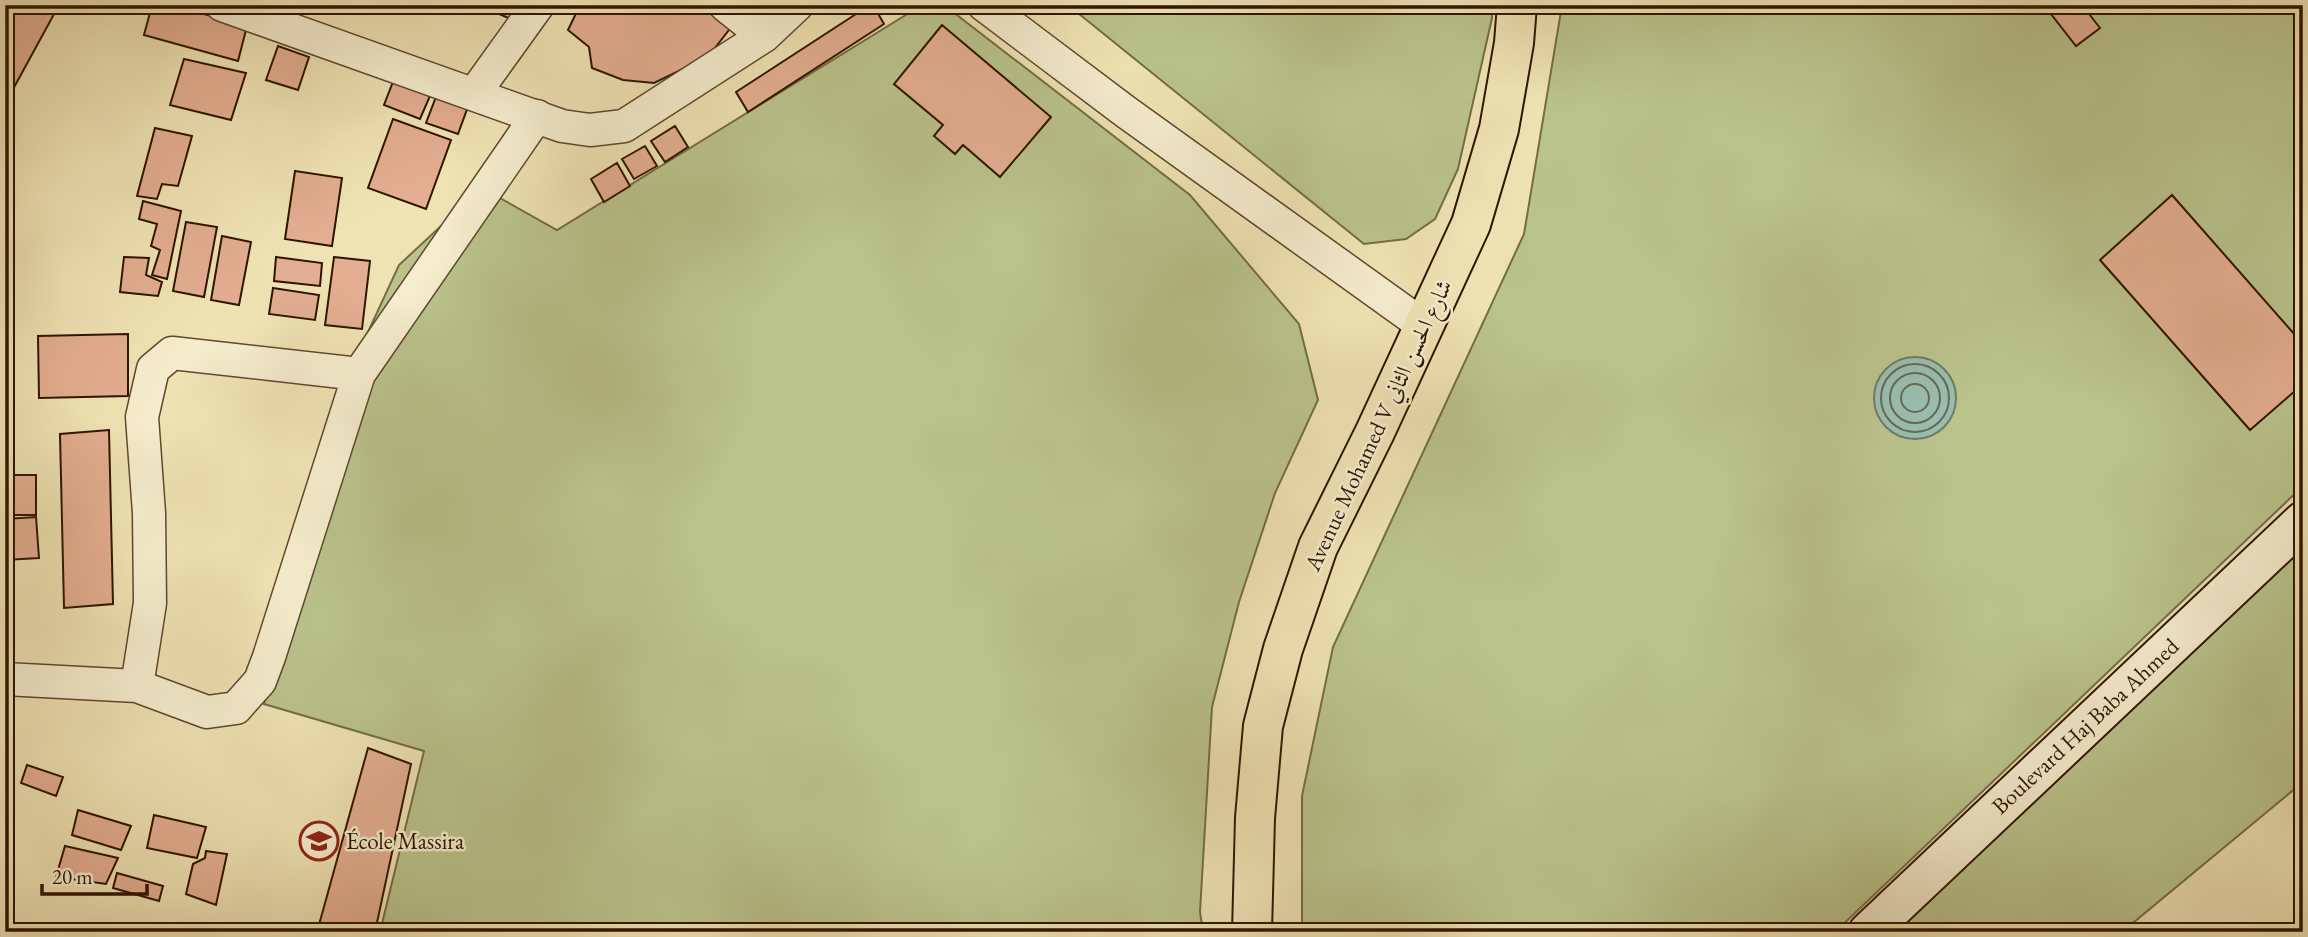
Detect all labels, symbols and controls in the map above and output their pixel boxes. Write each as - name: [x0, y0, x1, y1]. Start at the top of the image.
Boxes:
- street label: Avenue Mohamed V شارع الحسن الثاني: [1297, 274, 1463, 579]
- street label: Boulevard Haj Baba Ahmed: [1985, 631, 2185, 821]
- school or university icon: École Massira: [298, 820, 340, 862]
- place label: École Massira: [346, 826, 465, 856]
- scale bar: [42, 853, 147, 897]
- text: 20 m: [52, 863, 93, 890]

